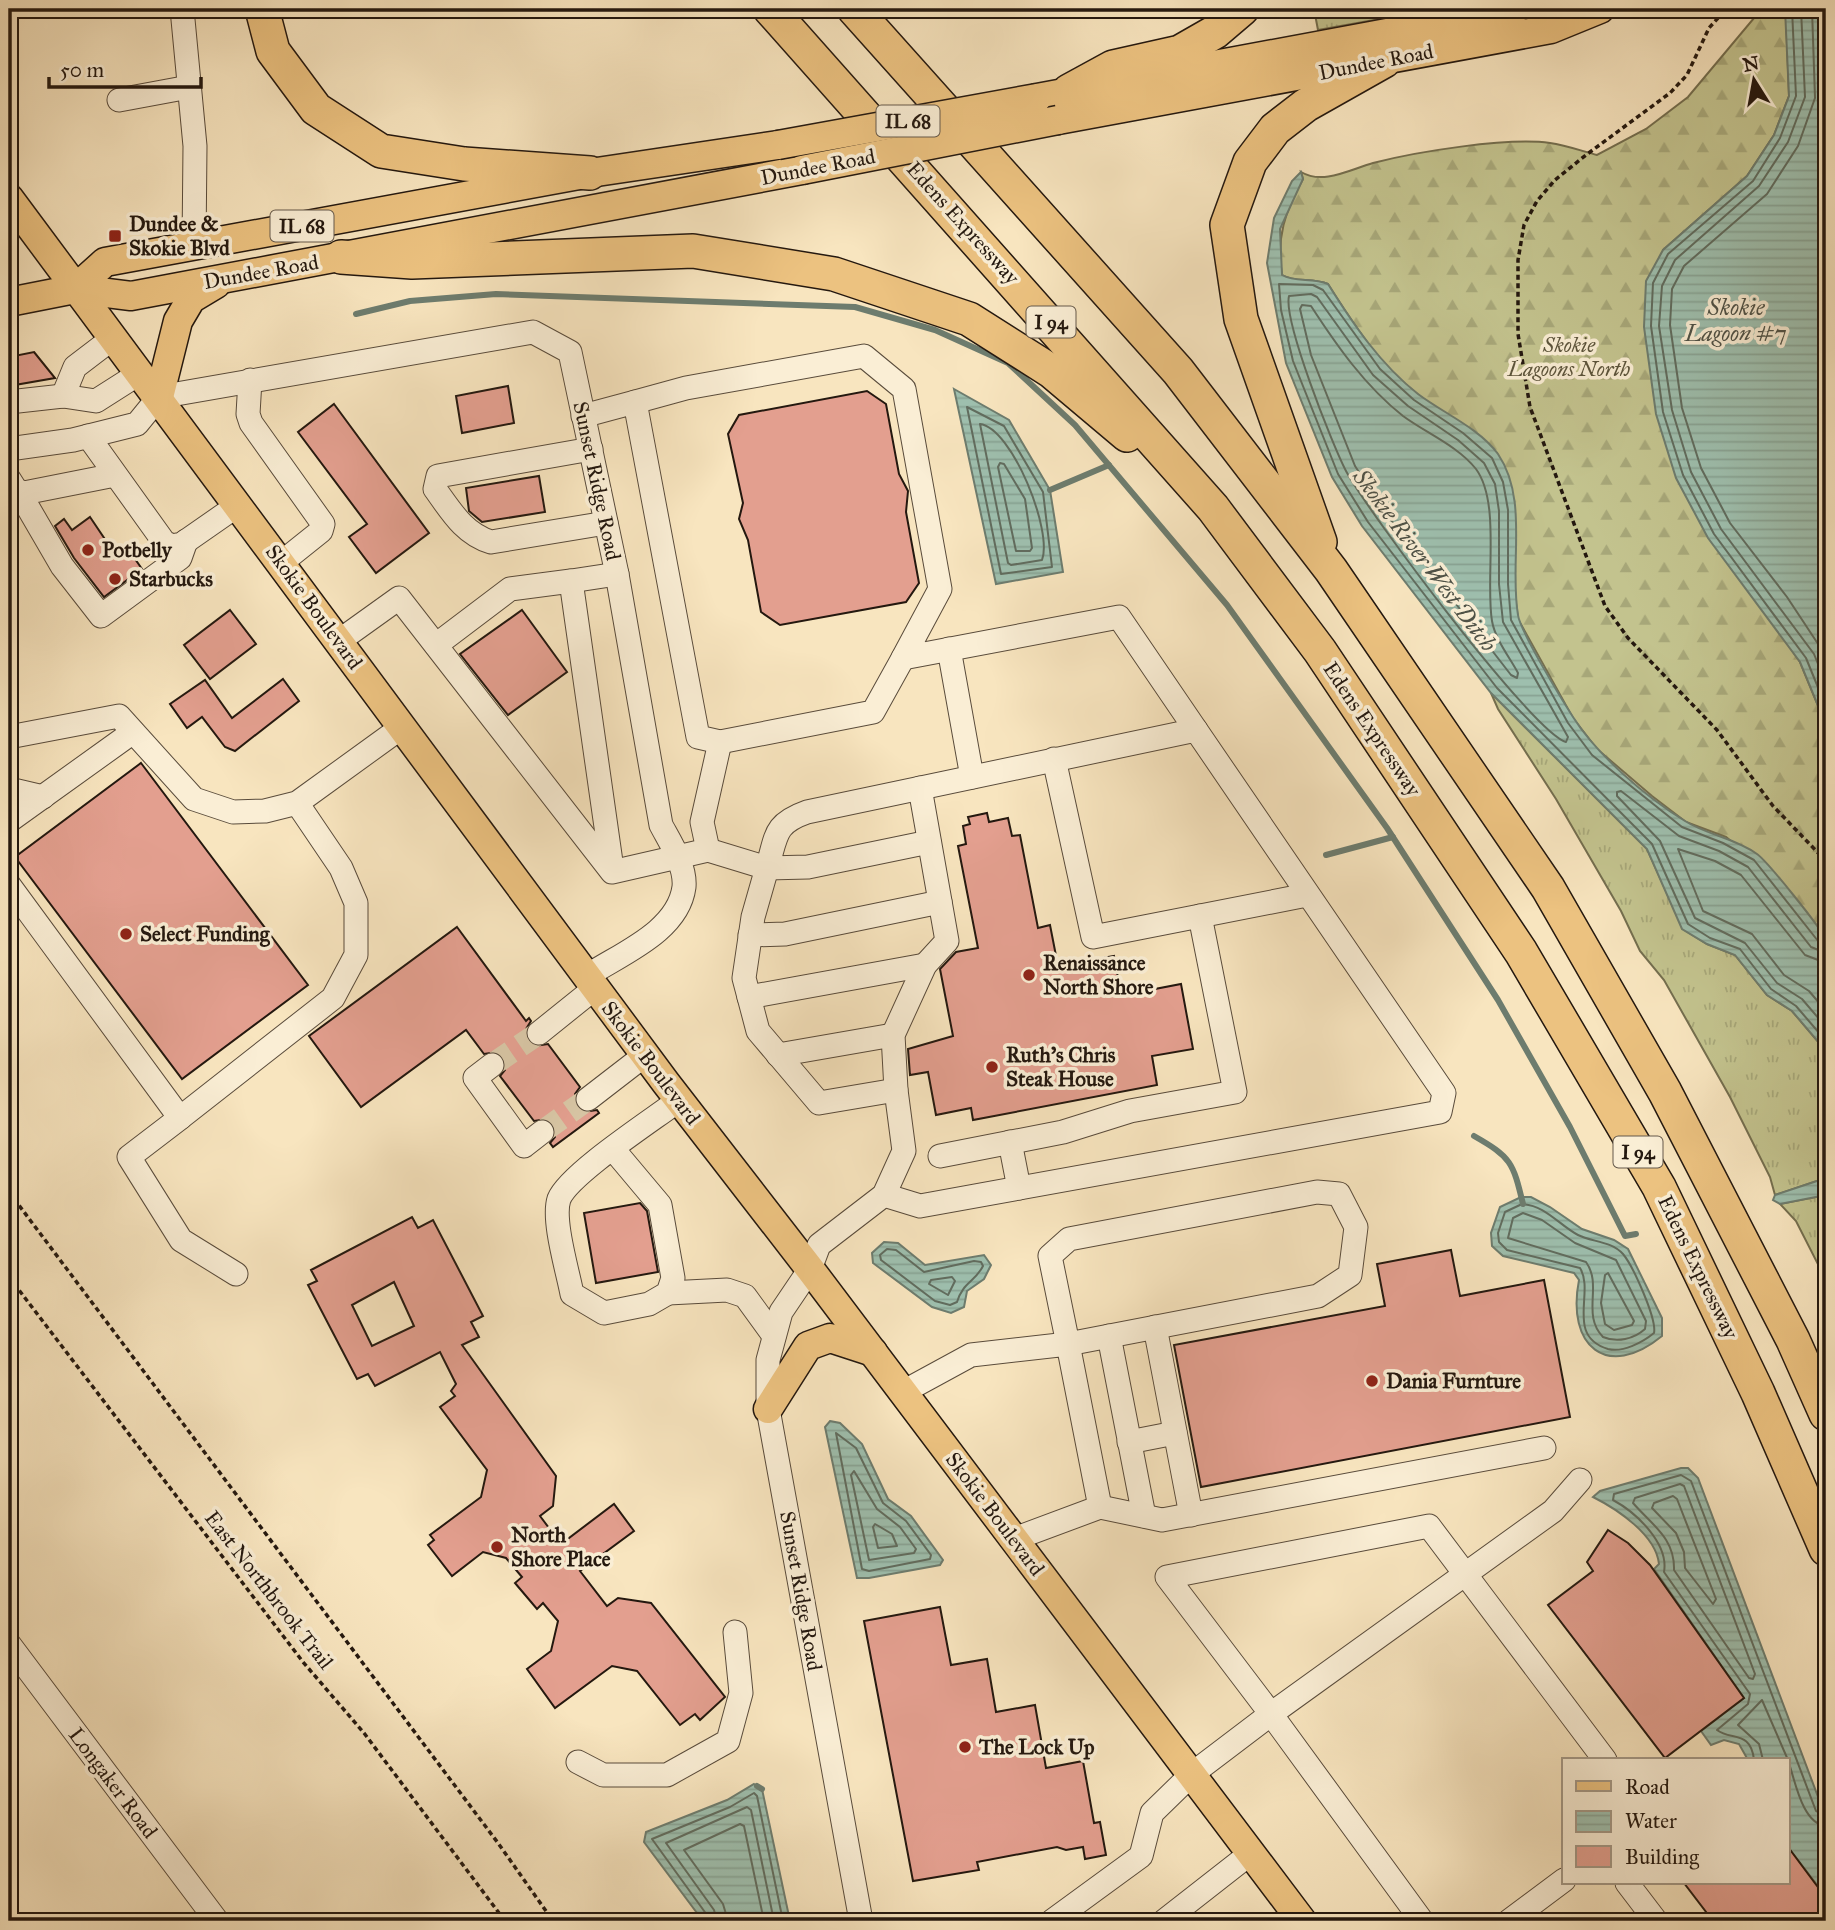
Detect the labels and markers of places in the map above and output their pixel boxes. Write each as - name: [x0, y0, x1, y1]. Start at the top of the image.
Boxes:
- place label: Dundee & Skokie Blvd: [129, 211, 230, 261]
- marker: Dundee & Skokie Blvd: [107, 228, 123, 244]
- place label: Potbelly: [102, 537, 173, 563]
- marker: Potbelly: [80, 542, 96, 558]
- place label: Starbucks: [129, 566, 213, 592]
- marker: Starbucks: [107, 571, 123, 587]
- place label: Select Funding: [140, 921, 271, 947]
- marker: Select Funding: [118, 926, 134, 942]
- place label: Renaissance North Shore: [1043, 950, 1154, 1000]
- marker: Renaissance North Shore: [1021, 967, 1037, 983]
- place label: Ruth's Chris Steak House: [1006, 1042, 1116, 1092]
- marker: Ruth's Chris Steak House: [984, 1059, 1000, 1075]
- place label: Dania Furnture: [1386, 1368, 1521, 1394]
- marker: Dania Furnture: [1364, 1373, 1380, 1389]
- place label: North Shore Place: [511, 1522, 611, 1572]
- marker: North Shore Place: [489, 1539, 505, 1555]
- place label: The Lock Up: [978, 1734, 1095, 1760]
- marker: The Lock Up: [957, 1739, 973, 1755]

